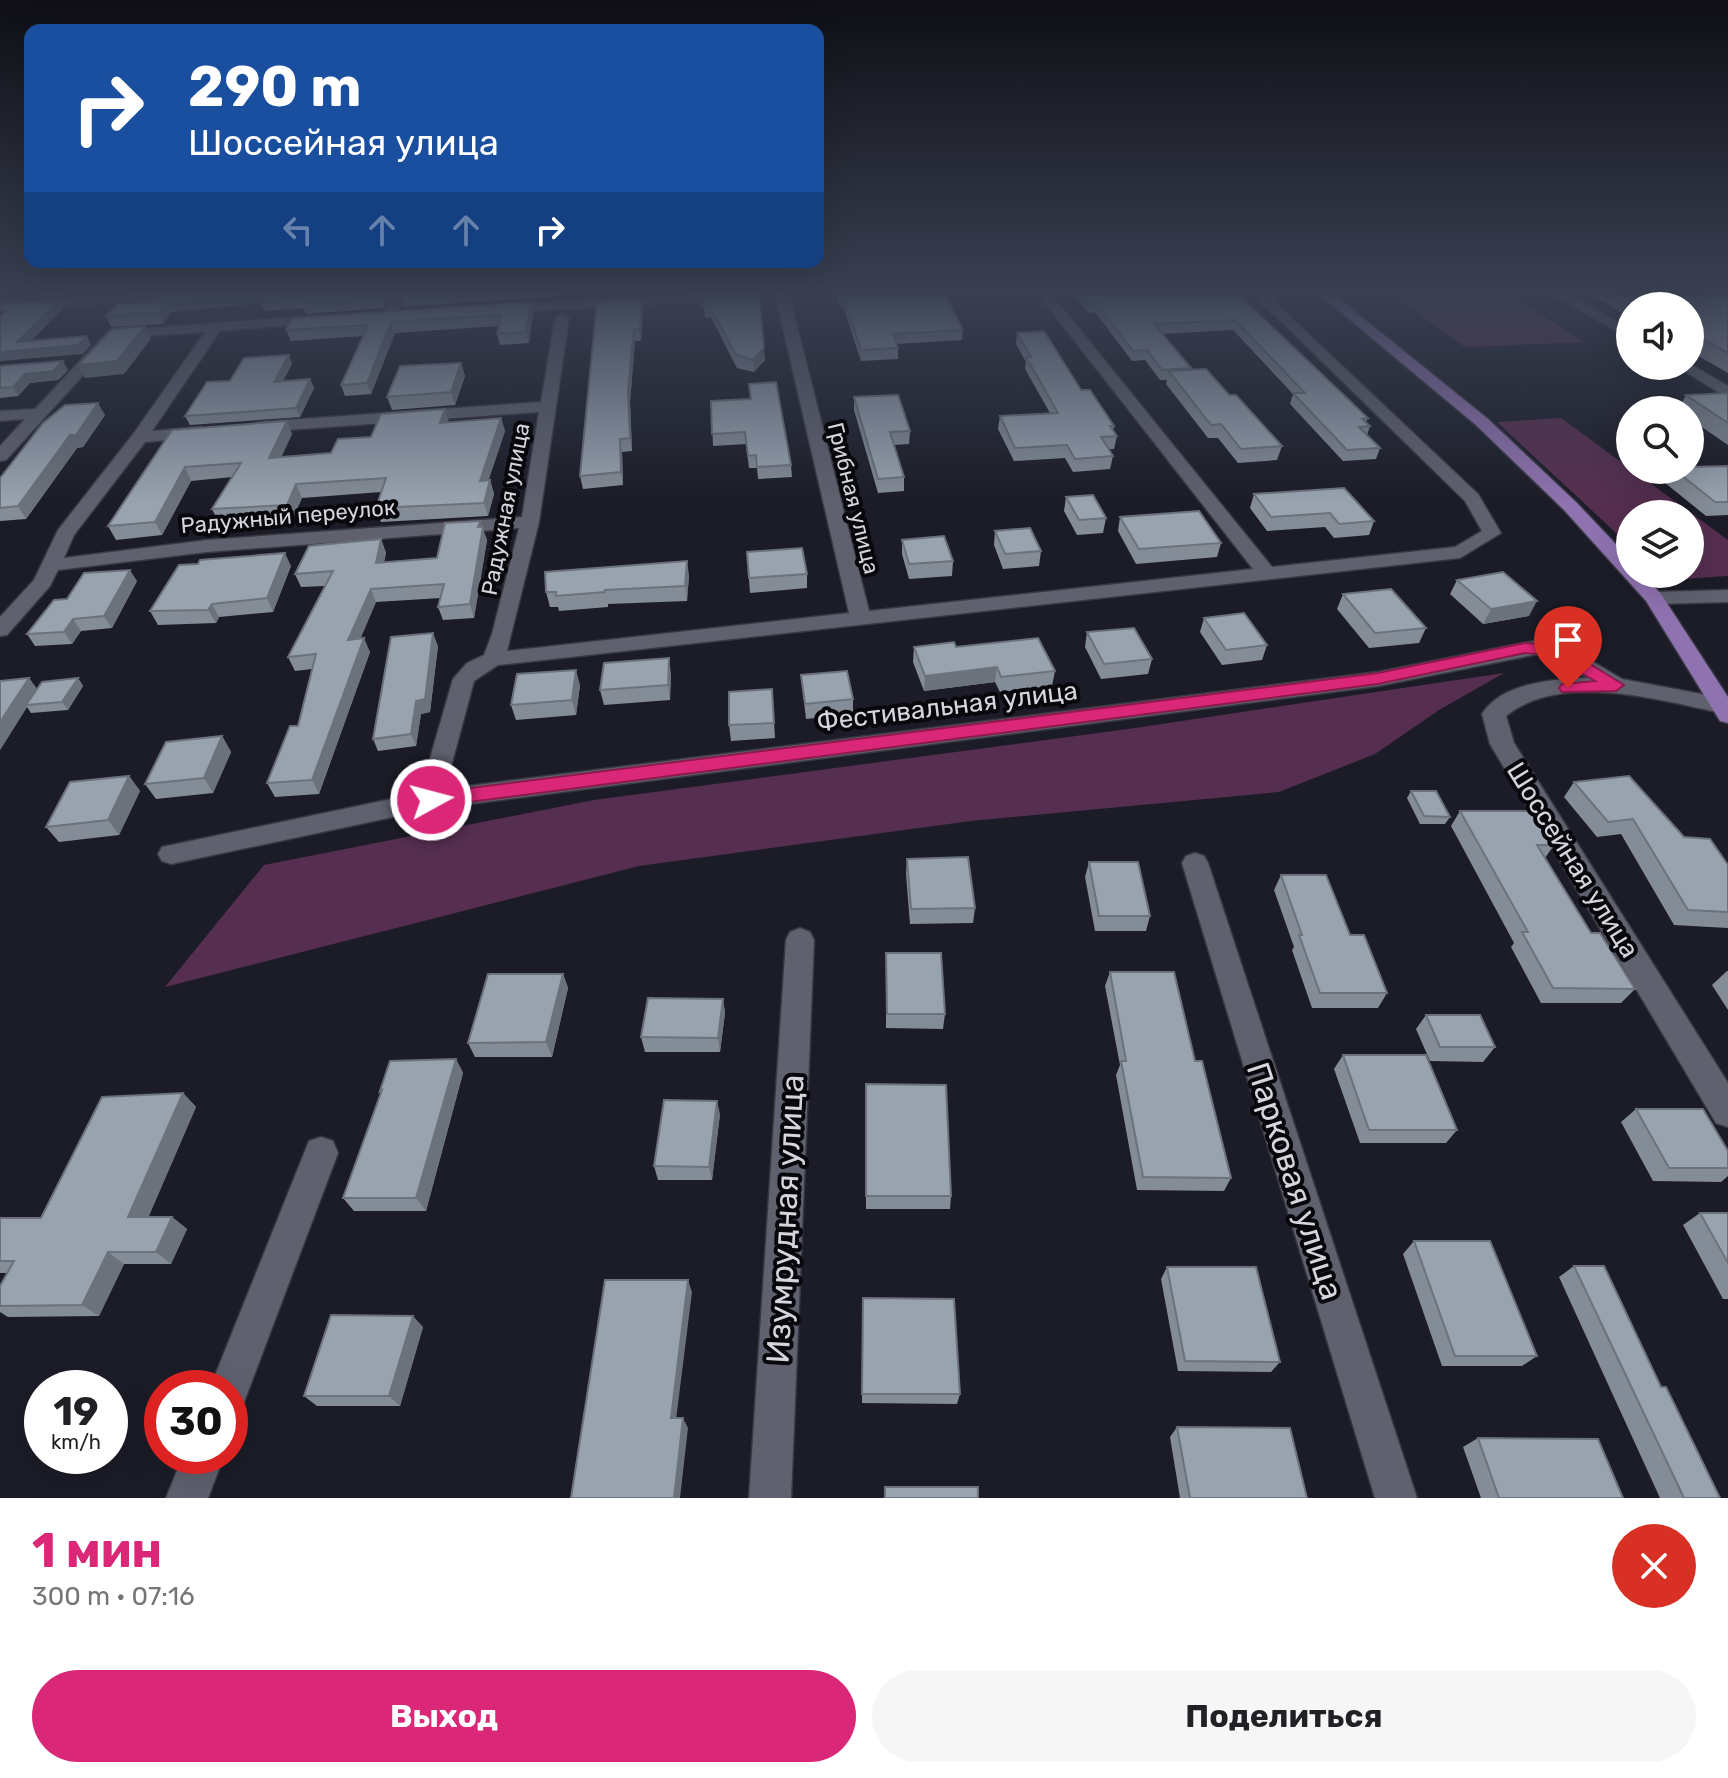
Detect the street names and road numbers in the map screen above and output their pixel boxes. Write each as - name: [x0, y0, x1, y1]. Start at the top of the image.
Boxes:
- street label: Радужная улица: [476, 420, 535, 598]
- street label: Грибная улица: [822, 420, 885, 577]
- street label: Радужный переулок: [179, 494, 397, 539]
- street label: Фестивальная улица: [815, 675, 1079, 738]
- street label: Шоссейная улица: [1500, 757, 1645, 964]
- street label: Парковая улица: [1239, 1058, 1351, 1304]
- street label: Изумрудная улица: [758, 1074, 812, 1364]

